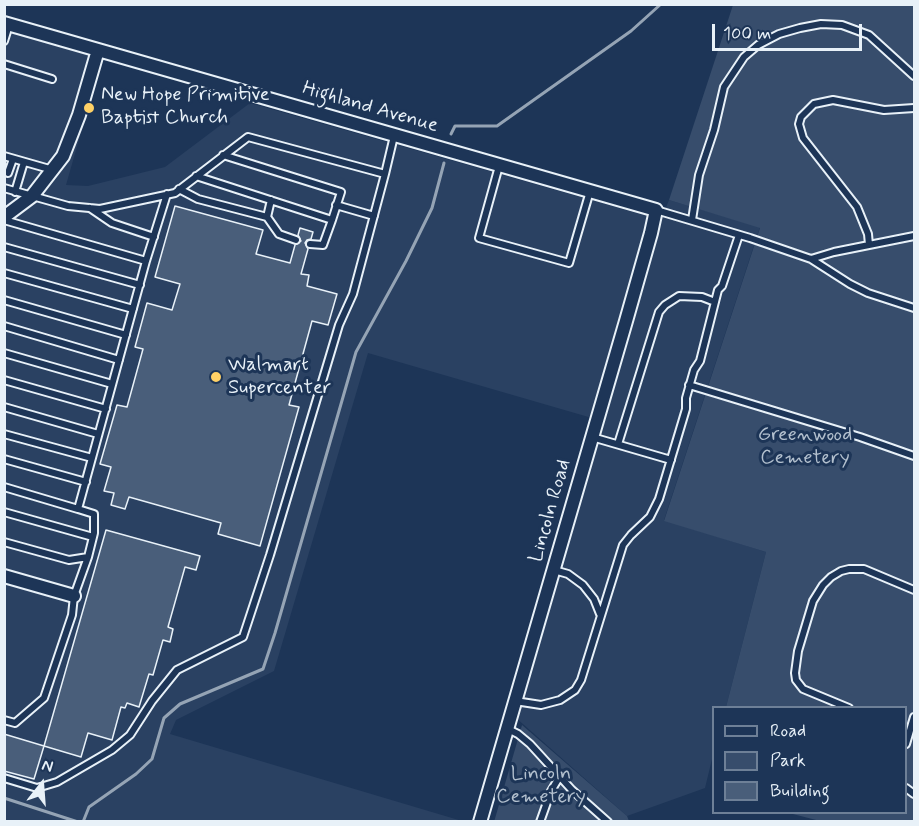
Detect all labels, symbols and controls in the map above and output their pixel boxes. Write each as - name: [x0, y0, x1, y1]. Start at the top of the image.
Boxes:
- scale bar: [715, 12, 865, 50]
- text: 100 m: [723, 22, 771, 46]
- street label: Highland Avenue: [299, 77, 441, 139]
- place label: New Hope Primitive Baptist Church: [101, 84, 270, 131]
- marker: New Hope Primitive Baptist Church: [82, 101, 96, 115]
- place label: Walmart Supercenter: [228, 354, 331, 401]
- marker: Walmart Supercenter: [209, 370, 223, 384]
- park label: Greenwood Cemetery: [758, 424, 852, 471]
- street label: Lincoln Road: [525, 457, 577, 565]
- legend: [712, 706, 907, 814]
- text: Road: [770, 719, 806, 743]
- text: Park: [770, 749, 806, 773]
- north arrow: [12, 754, 72, 814]
- text: N: [39, 755, 56, 778]
- park label: Lincoln Cemetery: [496, 763, 586, 810]
- text: Building: [770, 779, 830, 803]

